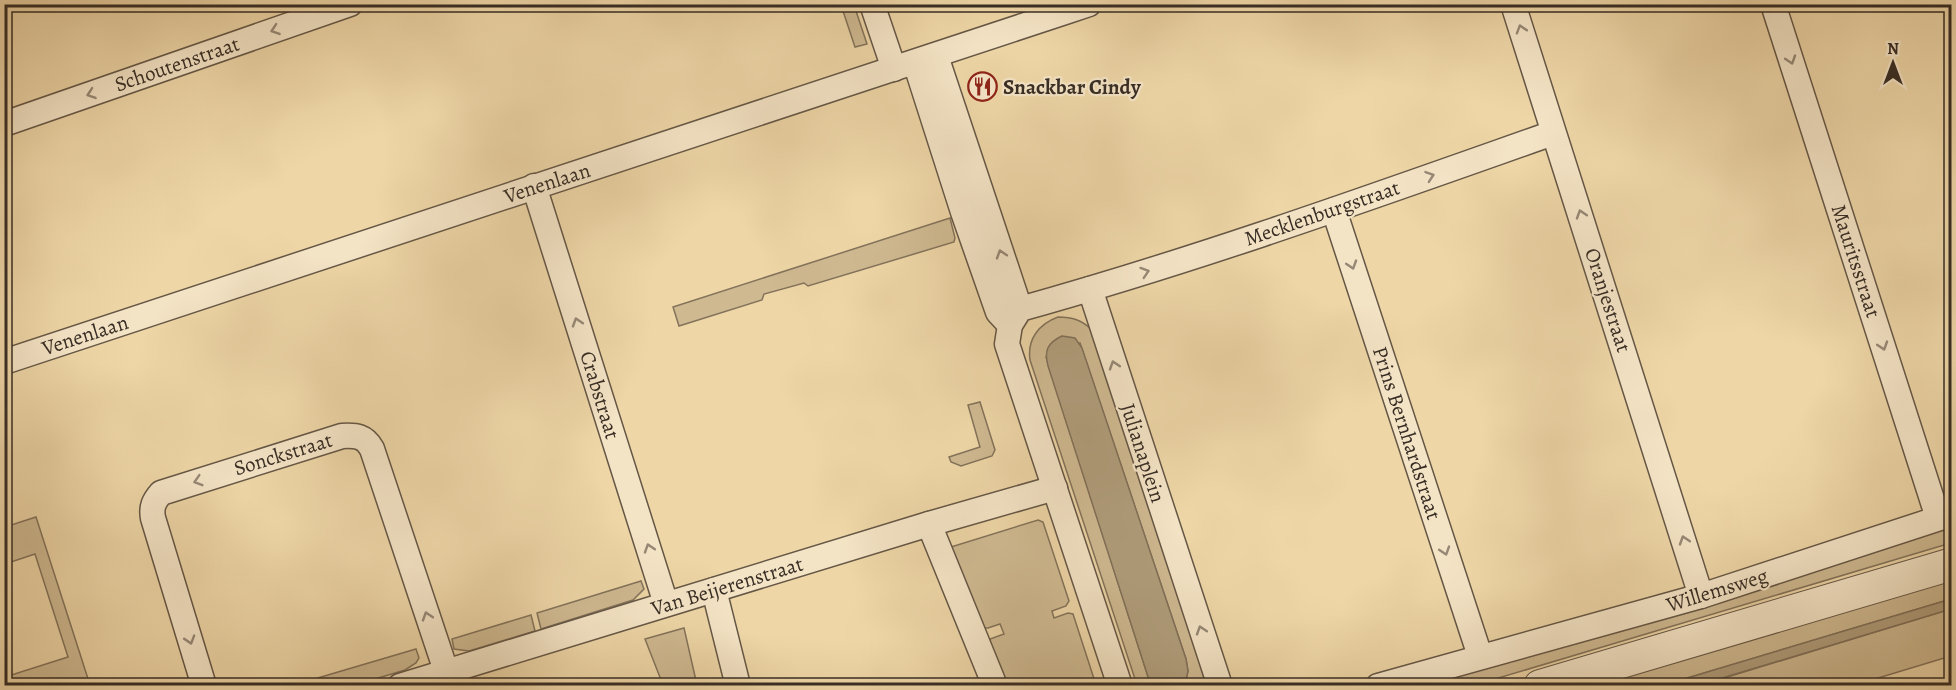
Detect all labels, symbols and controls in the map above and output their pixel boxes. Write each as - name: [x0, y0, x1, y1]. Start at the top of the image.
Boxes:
- one-way arrow: [270, 23, 281, 36]
- one-way arrow: [1516, 24, 1528, 35]
- street label: Schoutenstraat: [111, 30, 243, 98]
- north arrow: [1863, 33, 1923, 93]
- text: N: [1887, 38, 1899, 60]
- one-way arrow: [1784, 54, 1796, 65]
- restaurant icon: Snackbar Cindy: [966, 71, 998, 103]
- place label: Snackbar Cindy: [1003, 73, 1142, 101]
- one-way arrow: [86, 87, 97, 99]
- street label: Venenlaan: [499, 156, 594, 210]
- one-way arrow: [1424, 171, 1435, 184]
- street label: Mecklenburgstraat: [1241, 173, 1403, 253]
- street label: Mauritsstraat: [1824, 201, 1888, 321]
- one-way arrow: [1575, 209, 1588, 220]
- street label: Oranjestraat: [1578, 244, 1638, 356]
- one-way arrow: [996, 249, 1008, 260]
- one-way arrow: [1345, 260, 1357, 270]
- one-way arrow: [1139, 266, 1150, 279]
- street label: Venenlaan: [37, 308, 132, 362]
- one-way arrow: [572, 317, 585, 328]
- one-way arrow: [1876, 340, 1888, 351]
- street label: Prins Bernhardstraat: [1366, 343, 1448, 523]
- street label: Crabstraat: [573, 348, 627, 443]
- one-way arrow: [1109, 360, 1122, 371]
- street label: Julianaplein: [1114, 400, 1172, 506]
- street label: Sonckstraat: [230, 426, 336, 482]
- one-way arrow: [193, 474, 204, 486]
- one-way arrow: [1679, 535, 1691, 546]
- one-way arrow: [644, 543, 656, 554]
- one-way arrow: [1438, 545, 1450, 556]
- street label: Van Beijerenstraat: [647, 550, 806, 623]
- street label: Willemsweg: [1662, 561, 1771, 619]
- one-way arrow: [422, 611, 434, 622]
- one-way arrow: [1196, 625, 1208, 636]
- one-way arrow: [183, 634, 195, 645]

